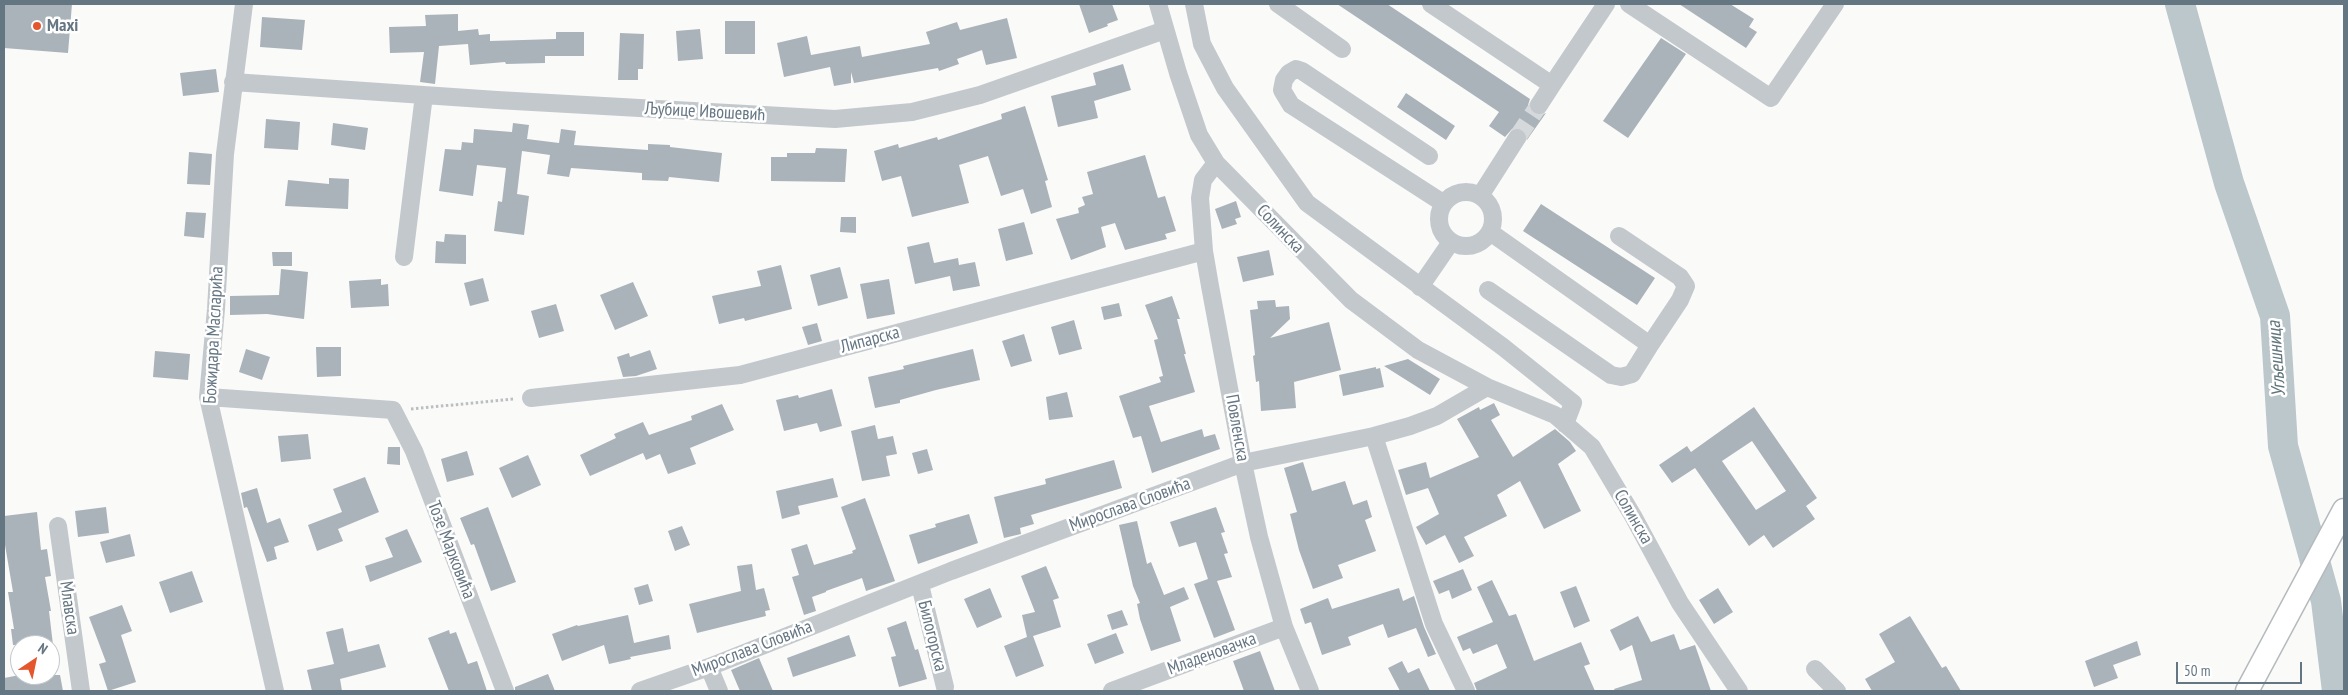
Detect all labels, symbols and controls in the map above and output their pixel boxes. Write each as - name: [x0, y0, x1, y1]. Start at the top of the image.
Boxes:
- place label: Maxi: [47, 15, 78, 37]
- marker: Maxi: [31, 20, 43, 32]
- street label: Љубице Ивошевић: [644, 98, 766, 126]
- street label: Солинска: [1252, 200, 1308, 258]
- street label: Божидара Масларића: [200, 266, 228, 404]
- water label: Угљешница: [2263, 320, 2291, 398]
- street label: Липарска: [838, 322, 902, 358]
- street label: Повленска: [1220, 393, 1254, 463]
- street label: Мирослава Словића: [1067, 473, 1193, 537]
- street label: Солинска: [1609, 486, 1657, 548]
- street label: Тозе Марковића: [422, 498, 480, 602]
- street label: Млавска: [55, 580, 83, 636]
- street label: Билогорска: [913, 598, 951, 674]
- street label: Мирослава Словића: [689, 616, 815, 682]
- street label: Младеновачка: [1165, 628, 1259, 680]
- north arrow: [10, 635, 60, 685]
- text: N: [35, 639, 51, 658]
- scale bar: [2178, 652, 2304, 684]
- text: 50 m: [2184, 661, 2210, 680]

